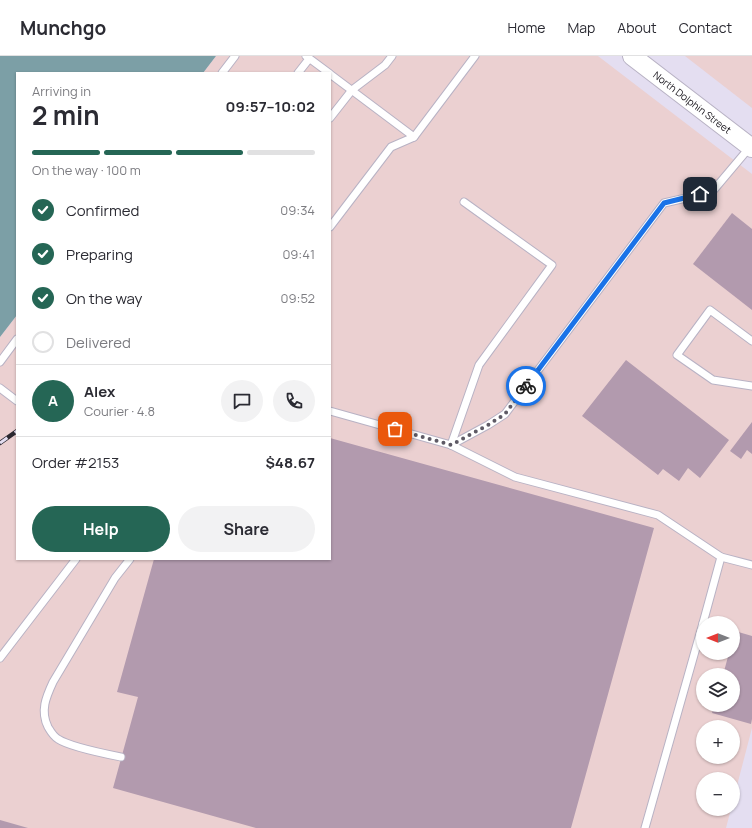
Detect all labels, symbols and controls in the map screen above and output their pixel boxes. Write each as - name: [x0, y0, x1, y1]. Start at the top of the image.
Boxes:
- text: Munchgo: [20, 15, 106, 41]
- text: Home: [508, 18, 545, 37]
- text: Map: [567, 18, 595, 37]
- text: About: [617, 18, 657, 37]
- text: Contact: [679, 18, 732, 37]
- street label: North Dolphin Street: [650, 68, 734, 137]
- text: Arriving in: [32, 82, 91, 100]
- text: 09:57–10:02: [226, 96, 315, 117]
- text: 2 min: [32, 97, 100, 133]
- text: On the way · 100 m: [32, 161, 141, 179]
- pin: [683, 177, 717, 211]
- icon: home: [689, 183, 711, 205]
- icon: check: [32, 199, 54, 221]
- text: Confirmed: [66, 200, 139, 221]
- text: 09:34: [280, 201, 315, 219]
- icon: check: [32, 243, 54, 265]
- text: Preparing: [66, 244, 133, 265]
- text: 09:41: [282, 245, 315, 263]
- icon: check: [32, 287, 54, 309]
- text: On the way: [66, 288, 142, 309]
- text: 09:52: [281, 289, 315, 307]
- text: Delivered: [66, 332, 131, 353]
- courier: [506, 366, 546, 406]
- icon: bike: [515, 375, 537, 397]
- button: chat: [221, 380, 263, 422]
- button: phone: [273, 380, 315, 422]
- text: Alex: [84, 381, 115, 402]
- text: A: [48, 390, 58, 411]
- text: Courier · 4.8: [84, 402, 155, 420]
- pin: [378, 412, 412, 446]
- icon: bag: [384, 418, 406, 440]
- text: Order #2153: [32, 452, 119, 473]
- text: $48.67: [265, 452, 315, 473]
- button: Help: [32, 506, 170, 552]
- button: Share: [178, 506, 315, 552]
- north arrow: [696, 616, 740, 660]
- map controls: [696, 616, 740, 816]
- button: layers: [696, 668, 740, 712]
- button: +: [696, 720, 740, 764]
- button: −: [696, 772, 740, 816]

